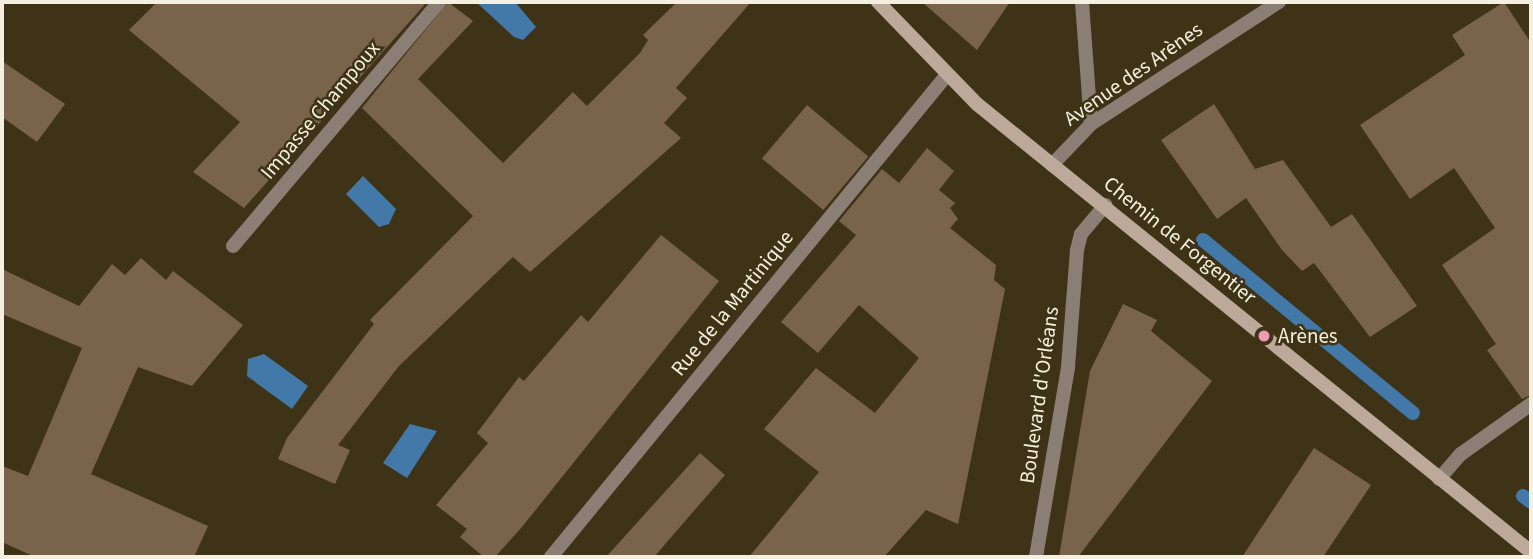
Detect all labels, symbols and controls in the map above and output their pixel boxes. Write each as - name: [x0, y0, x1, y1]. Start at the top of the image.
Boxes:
- street label: Avenue des Arènes: [1059, 17, 1207, 131]
- street label: Impasse Champoux: [255, 36, 385, 184]
- street label: Chemin de Forgentier: [1099, 171, 1261, 309]
- street label: Rue de la Martinique: [666, 225, 798, 381]
- street label: Boulevard d'Orléans: [1014, 305, 1064, 485]
- place label: Arènes: [1278, 323, 1338, 349]
- marker: Arènes: [1256, 328, 1272, 344]

